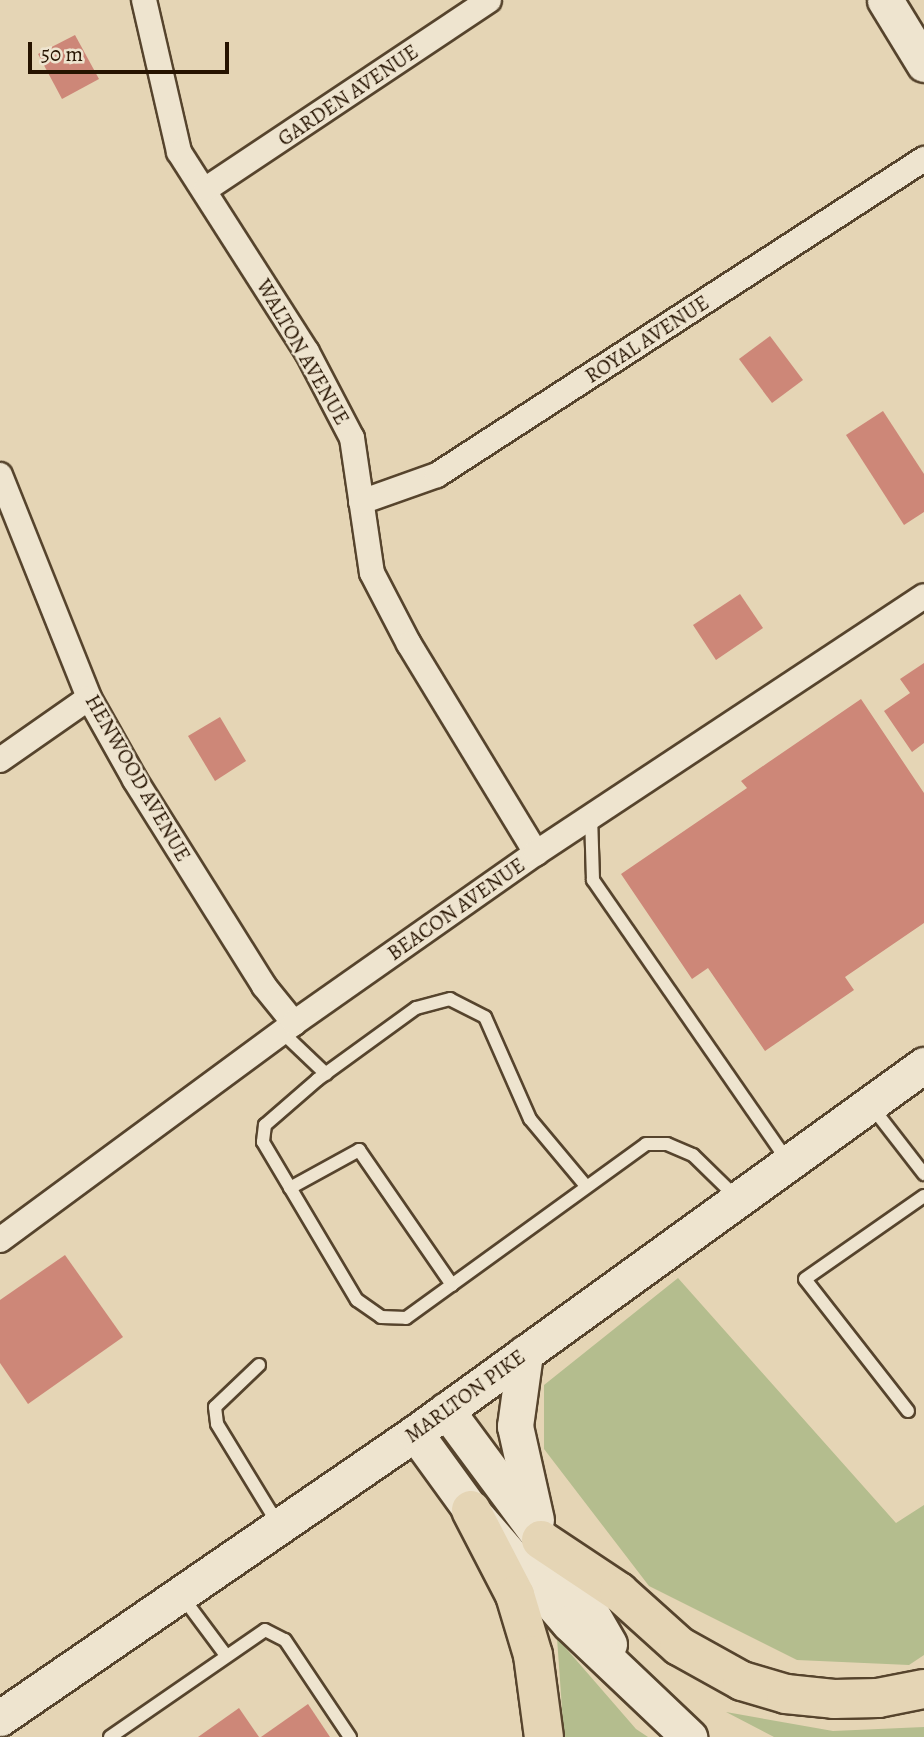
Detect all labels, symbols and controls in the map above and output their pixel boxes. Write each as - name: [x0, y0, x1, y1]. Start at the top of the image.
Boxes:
- scale bar: [32, 28, 233, 72]
- street label: GARDEN AVENUE: [273, 39, 423, 151]
- text: 50 m: [41, 40, 83, 68]
- street label: WALTON AVENUE: [251, 275, 355, 429]
- street label: ROYAL AVENUE: [580, 290, 714, 388]
- street label: HENWOOD AVENUE: [80, 690, 196, 866]
- street label: BEACON AVENUE: [382, 852, 530, 966]
- street label: MARLTON PIKE: [400, 1344, 530, 1448]

